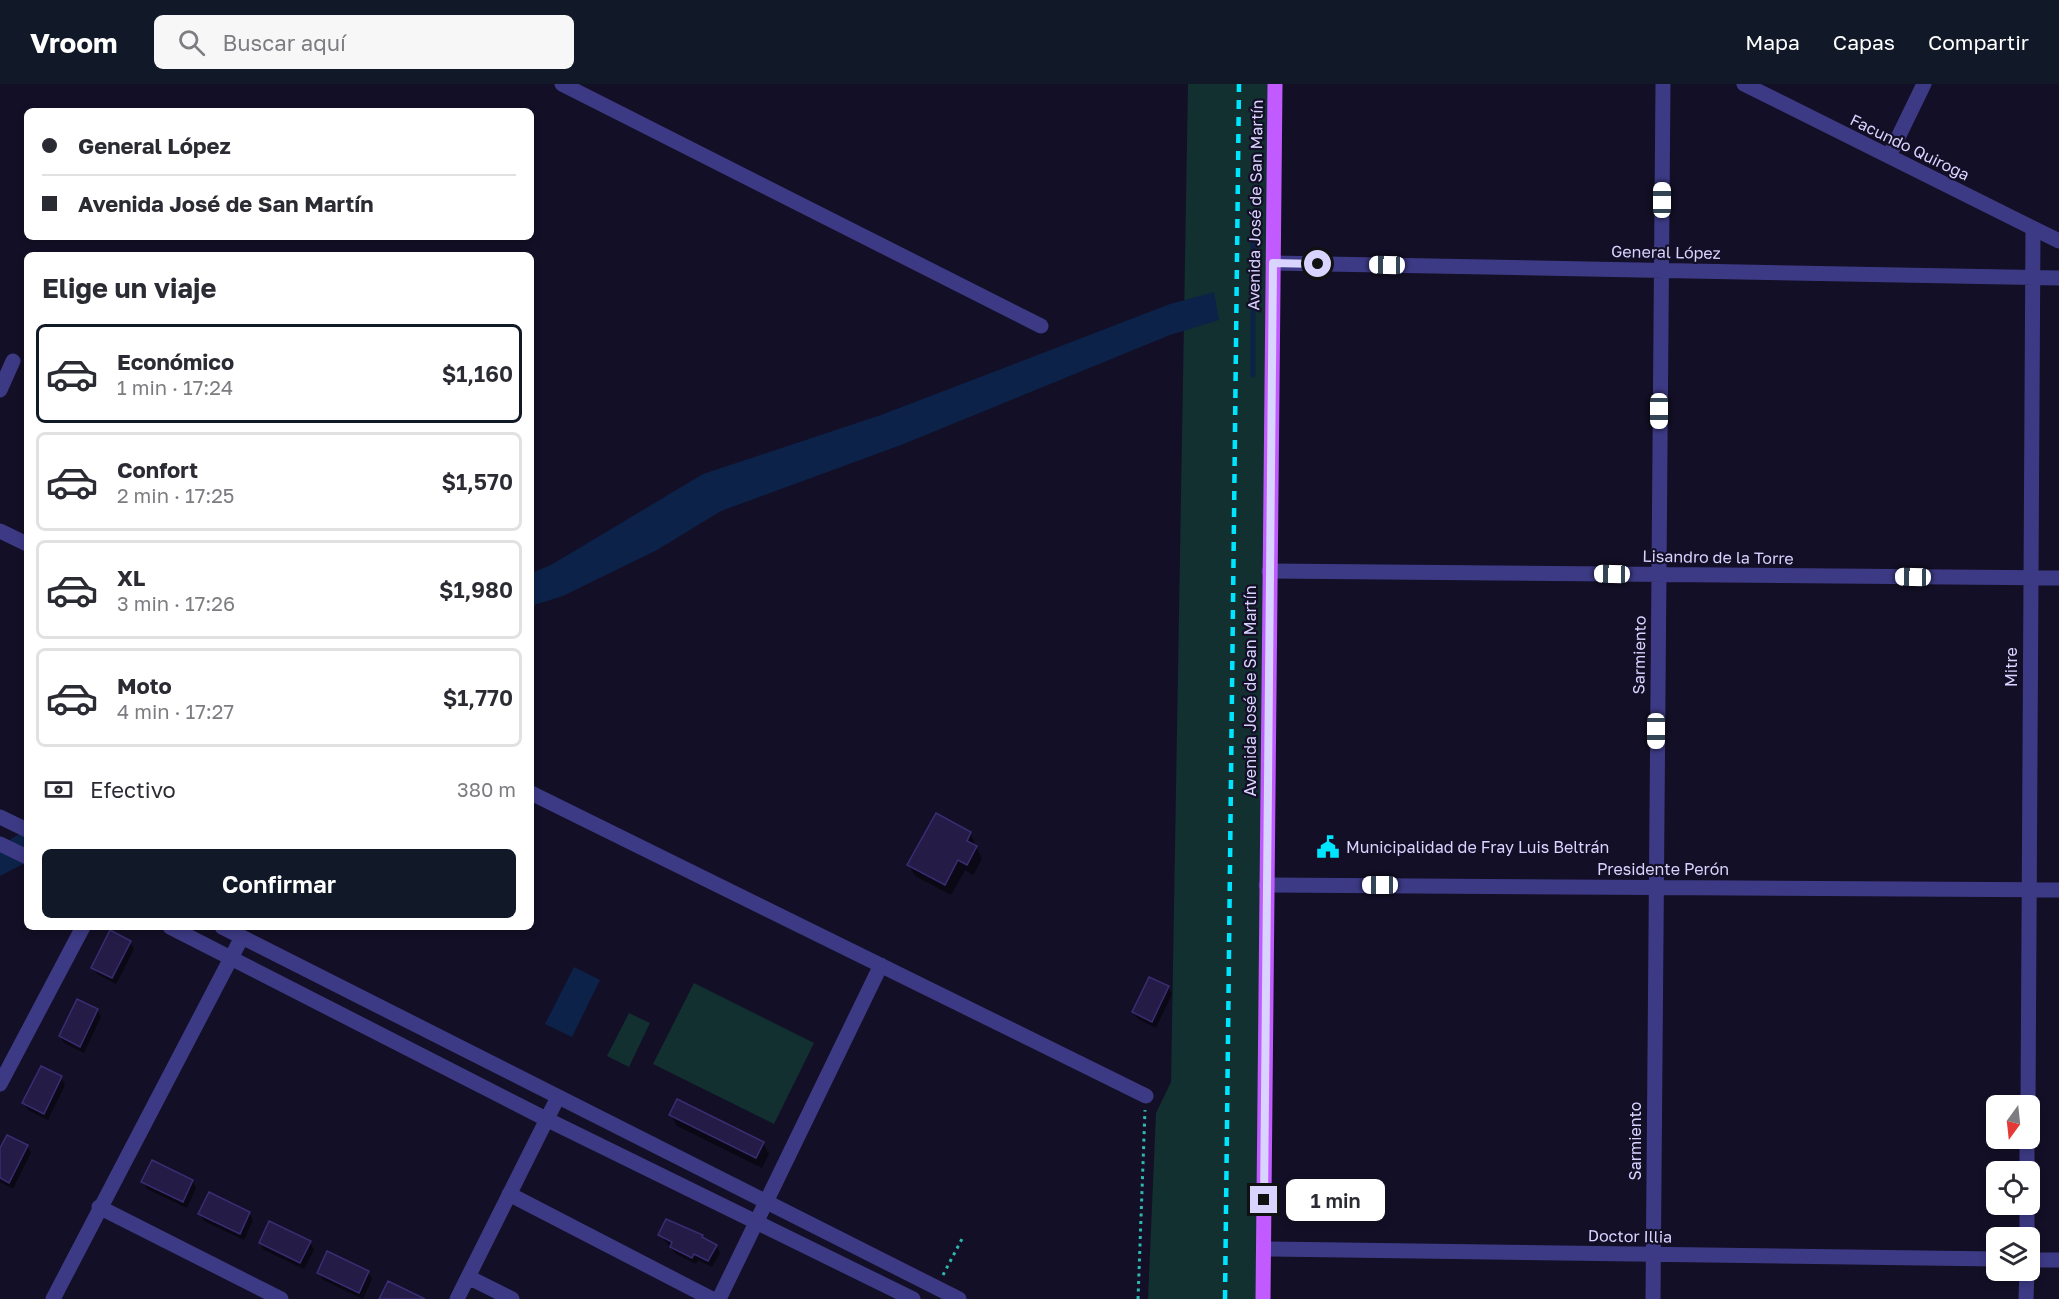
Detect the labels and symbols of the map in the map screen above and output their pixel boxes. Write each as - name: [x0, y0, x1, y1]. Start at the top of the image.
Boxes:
- street label: Avenida José de San Martín: [1243, 99, 1267, 311]
- street label: Facundo Quiroga: [1847, 109, 1973, 185]
- car: [1653, 182, 1671, 218]
- street label: General López: [1611, 241, 1721, 263]
- route start: [1304, 250, 1331, 277]
- car: [1369, 256, 1405, 274]
- car: [1650, 393, 1668, 429]
- street label: Lisandro de la Torre: [1642, 546, 1794, 568]
- car: [1594, 565, 1630, 583]
- car: [1895, 568, 1931, 586]
- street label: Avenida José de San Martín: [1240, 585, 1260, 797]
- street label: Sarmiento: [1628, 615, 1650, 695]
- street label: Mitre: [2001, 647, 2021, 687]
- car: [1647, 713, 1665, 749]
- public building icon: Municipalidad de Fray Luis Beltrán: [1315, 834, 1341, 860]
- place label: Municipalidad de Fray Luis Beltrán: [1346, 837, 1609, 857]
- street label: Presidente Perón: [1597, 859, 1729, 879]
- car: [1362, 876, 1398, 894]
- north arrow: [1986, 1095, 2040, 1149]
- street label: Sarmiento: [1625, 1102, 1645, 1180]
- callout: 1 min: [1285, 1179, 1384, 1221]
- route end: [1250, 1186, 1277, 1213]
- street label: Doctor Illia: [1588, 1225, 1672, 1247]

